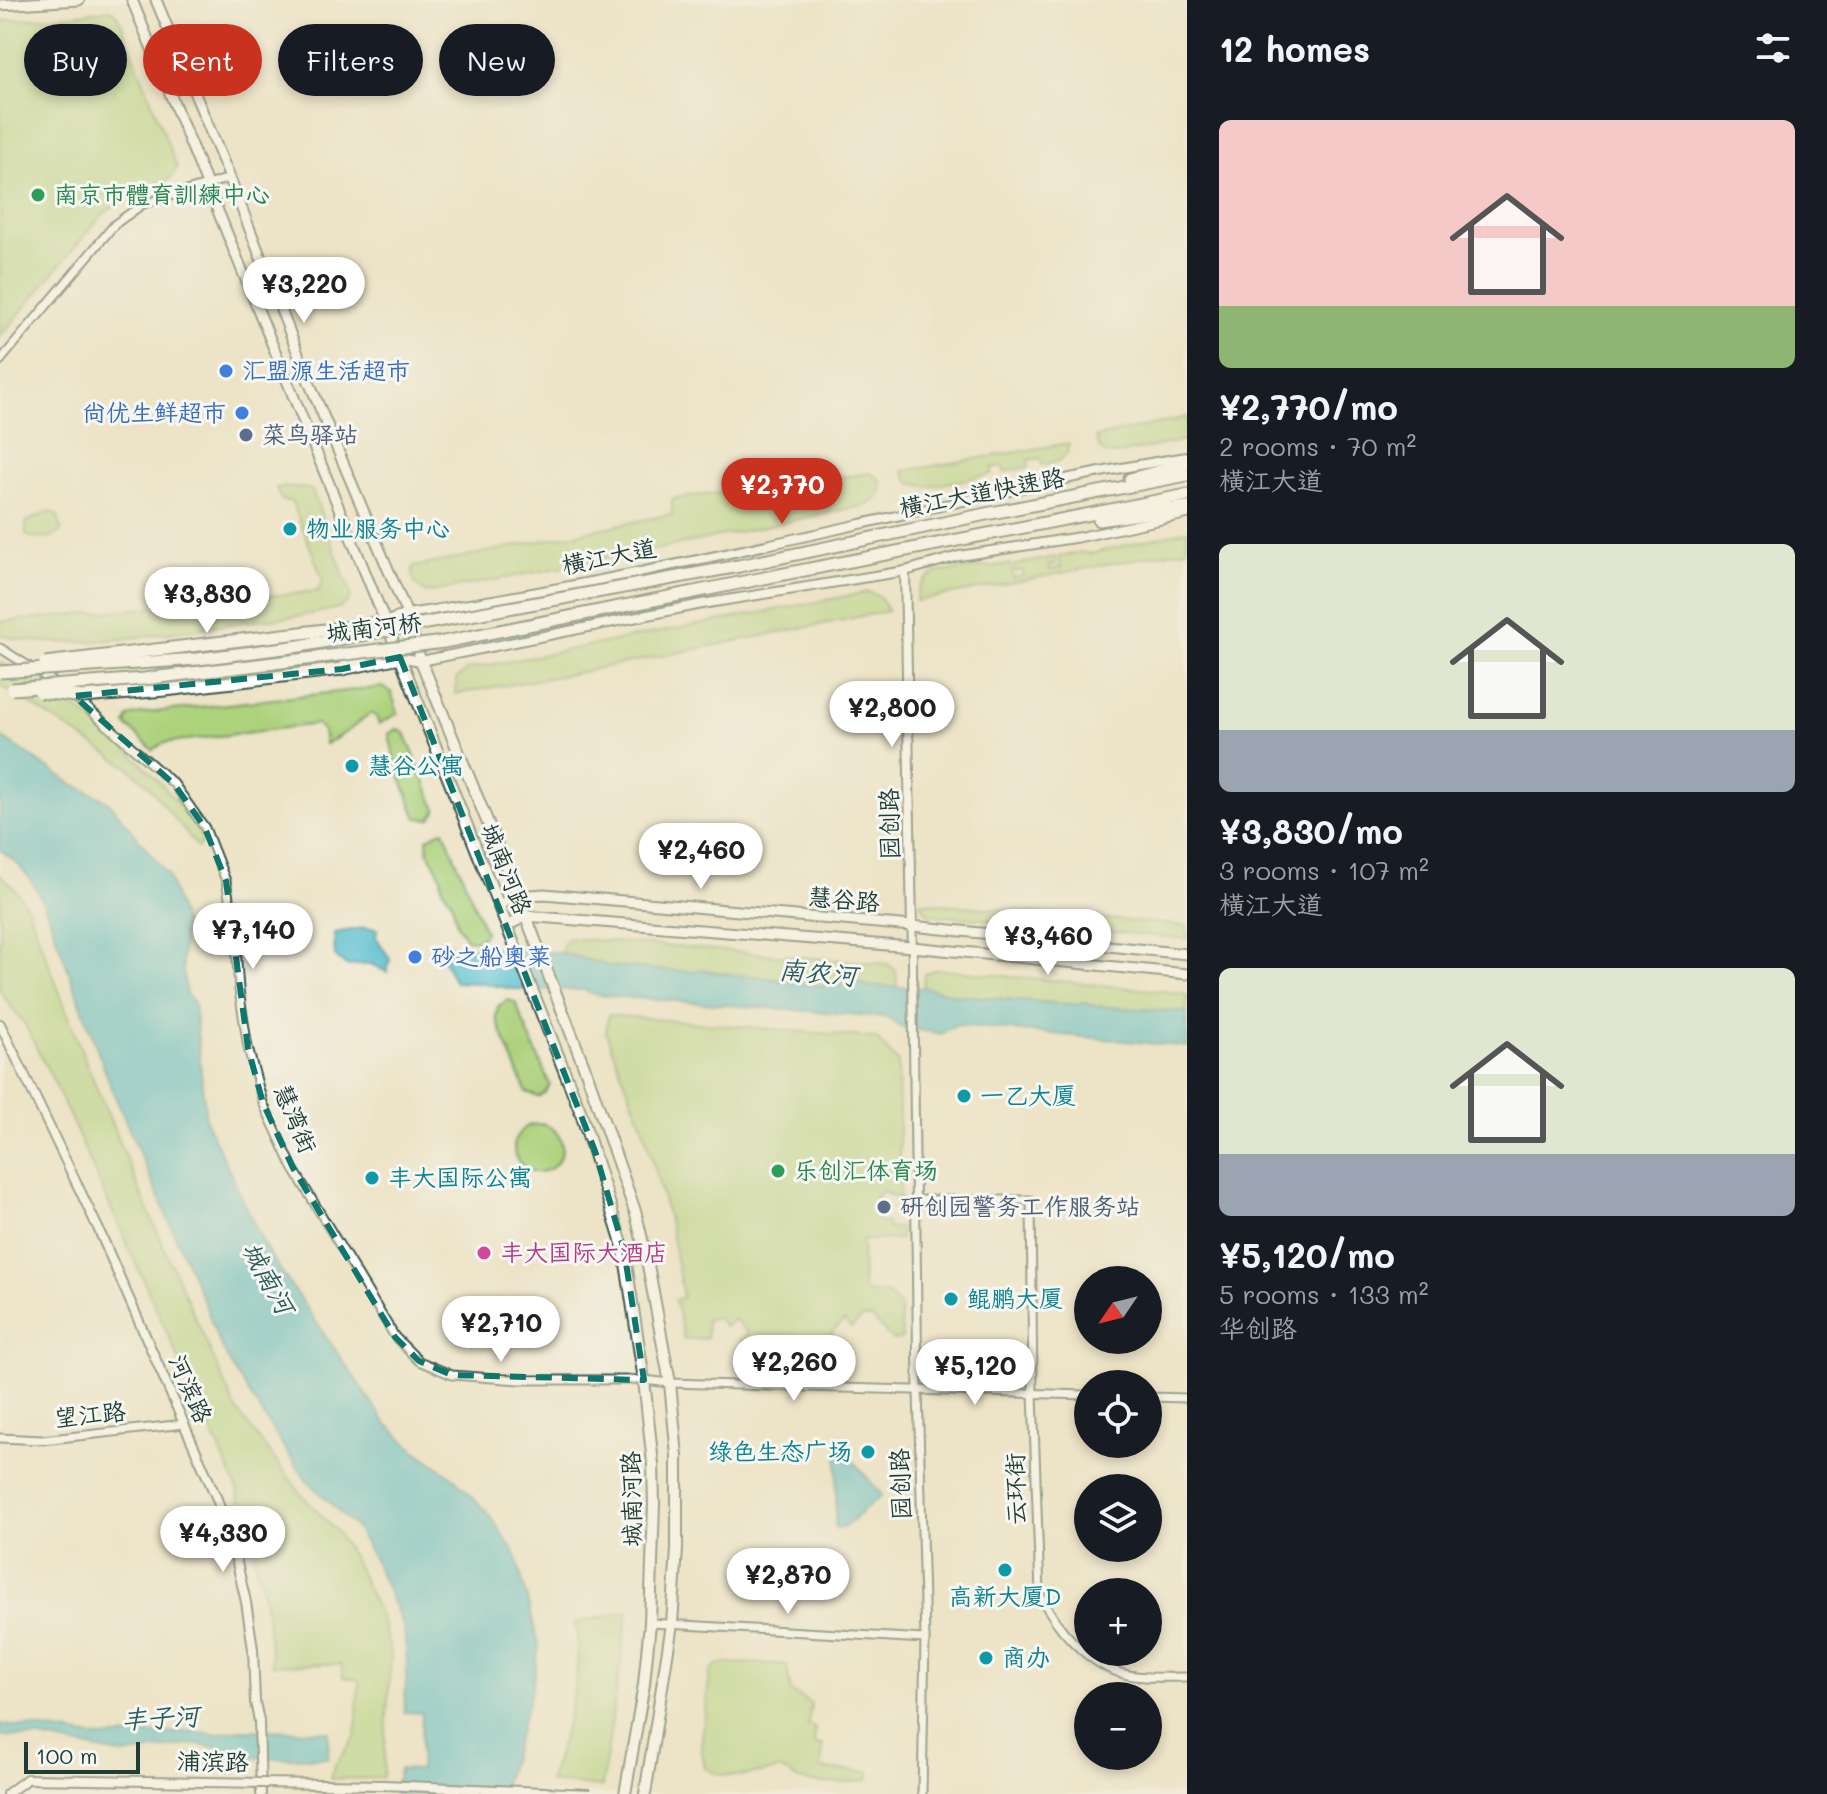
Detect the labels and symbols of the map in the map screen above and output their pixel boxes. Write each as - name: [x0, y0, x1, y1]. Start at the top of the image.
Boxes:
- place label: 南京市體育訓練中心: [54, 178, 270, 209]
- marker: 南京市體育訓練中心: [29, 186, 47, 204]
- pin: ¥3,220: [239, 257, 369, 325]
- place label: 汇盟源生活超市: [242, 354, 410, 385]
- marker: 汇盟源生活超市: [217, 362, 235, 380]
- place label: 尚优生鲜超市: [82, 396, 226, 427]
- marker: 尚优生鲜超市: [233, 404, 251, 422]
- place label: 菜鸟驿站: [262, 418, 358, 449]
- marker: 菜鸟驿站: [237, 426, 255, 444]
- pin: ¥2,770: [717, 458, 847, 526]
- street label: 横江大道快速路: [896, 460, 1067, 523]
- place label: 物业服务中心: [306, 512, 450, 543]
- marker: 物业服务中心: [281, 520, 299, 538]
- street label: 横江大道: [559, 531, 659, 580]
- pin: ¥3,830: [142, 567, 272, 635]
- street label: 城南河桥: [324, 605, 423, 648]
- pin: ¥2,800: [827, 681, 957, 749]
- place label: 慧谷公寓: [368, 749, 464, 780]
- marker: 慧谷公寓: [343, 757, 361, 775]
- street label: 园创路: [872, 788, 905, 860]
- street label: 城南河路: [475, 818, 540, 919]
- pin: ¥2,460: [636, 823, 766, 891]
- street label: 慧谷路: [807, 880, 881, 917]
- pin: ¥7,140: [188, 903, 318, 971]
- pin: ¥3,460: [983, 909, 1113, 977]
- place label: 砂之船奥莱: [431, 940, 551, 971]
- marker: 砂之船奥莱: [406, 948, 424, 966]
- water label: 南农河: [778, 952, 862, 993]
- street label: 慧湾街: [268, 1079, 325, 1158]
- place label: 一乙大厦: [980, 1079, 1076, 1110]
- marker: 一乙大厦: [955, 1087, 973, 1105]
- place label: 乐创汇体育场: [794, 1154, 938, 1185]
- place label: 丰大国际公寓: [388, 1161, 532, 1192]
- marker: 乐创汇体育场: [769, 1162, 787, 1180]
- marker: 丰大国际公寓: [363, 1169, 381, 1187]
- place label: 研创园警务工作服务站: [900, 1190, 1140, 1221]
- marker: 研创园警务工作服务站: [875, 1198, 893, 1216]
- water label: 城南河: [235, 1235, 305, 1323]
- place label: 丰大国际大酒店: [500, 1236, 668, 1267]
- marker: 丰大国际大酒店: [475, 1244, 493, 1262]
- north arrow: [1074, 1266, 1162, 1354]
- place label: 鲲鹏大厦: [967, 1282, 1063, 1313]
- marker: 鲲鹏大厦: [942, 1290, 960, 1308]
- pin: ¥2,710: [436, 1296, 566, 1364]
- pin: ¥2,260: [729, 1335, 859, 1403]
- pin: ¥5,120: [910, 1339, 1040, 1407]
- street label: 河滨路: [163, 1349, 220, 1428]
- street label: 望江路: [52, 1394, 127, 1433]
- place label: 绿色生态广场: [708, 1435, 852, 1466]
- marker: 绿色生态广场: [859, 1443, 877, 1461]
- street label: 园创路: [883, 1448, 916, 1521]
- street label: 城南河路: [614, 1451, 647, 1547]
- street label: 云环街: [998, 1453, 1031, 1525]
- pin: ¥4,330: [158, 1506, 288, 1574]
- pin: ¥2,870: [723, 1548, 853, 1616]
- marker: 高新大厦D: [996, 1561, 1014, 1579]
- place label: 高新大厦D: [949, 1580, 1061, 1611]
- place label: 商办: [1002, 1641, 1050, 1672]
- marker: 商办: [977, 1649, 995, 1667]
- water label: 丰子河: [120, 1698, 204, 1736]
- scale bar: [24, 1738, 140, 1774]
- street label: 浦滨路: [177, 1744, 249, 1777]

